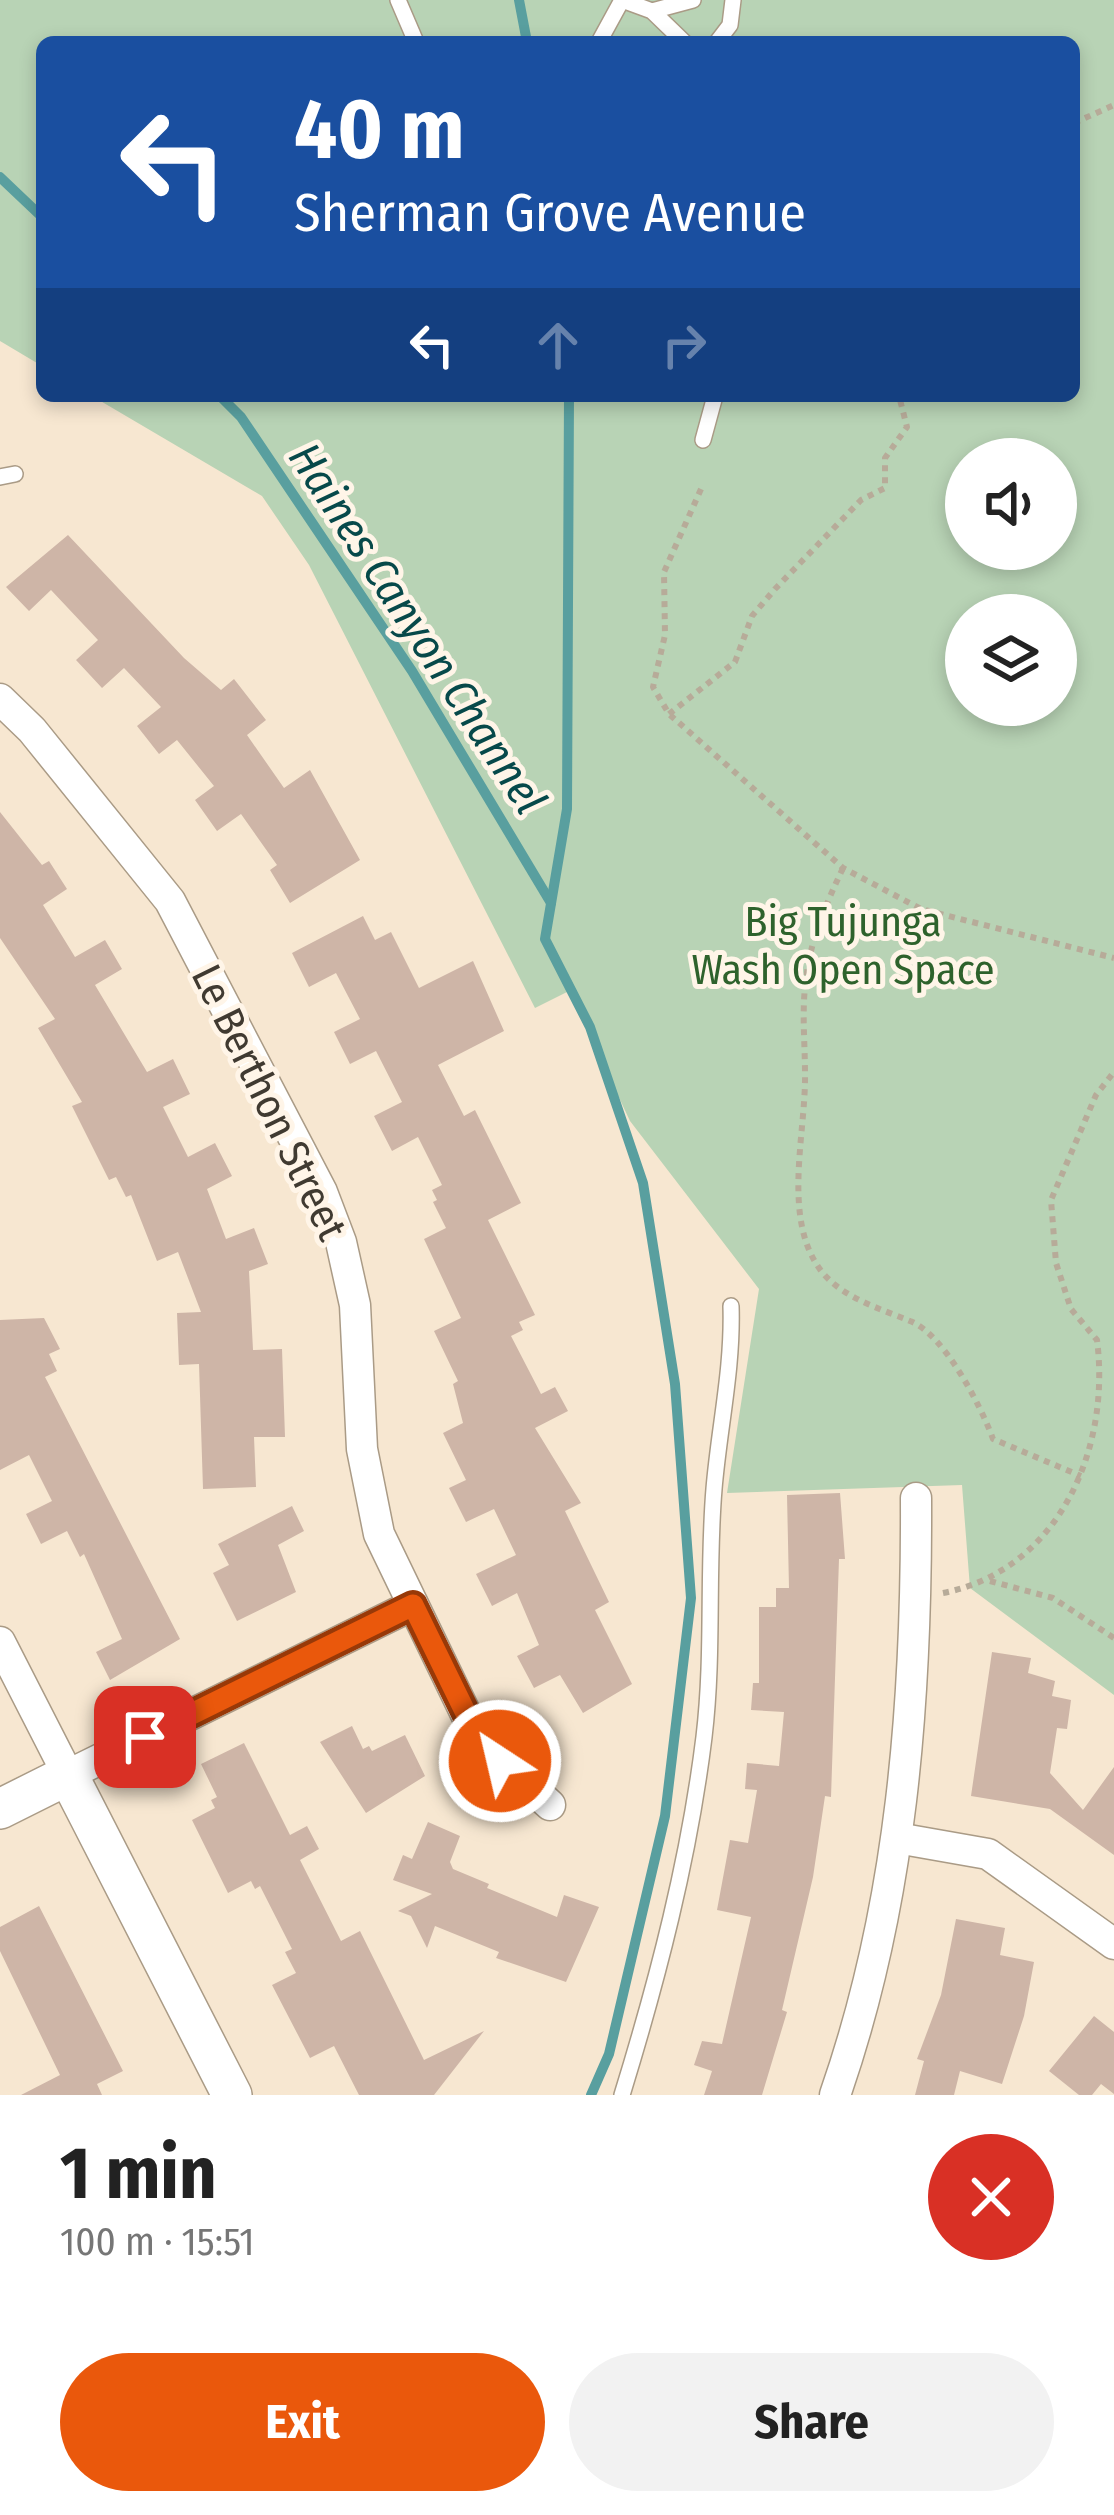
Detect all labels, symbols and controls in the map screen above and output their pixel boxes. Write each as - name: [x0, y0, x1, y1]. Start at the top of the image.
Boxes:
- text: 40 m: [294, 79, 465, 180]
- icon: left: [96, 84, 252, 240]
- text: Sherman Grove Avenue: [294, 181, 806, 245]
- icon: left: [399, 312, 465, 378]
- icon: ahead: [525, 312, 591, 378]
- icon: right: [651, 312, 717, 378]
- water label: Haines Canyon Channel: [277, 433, 557, 824]
- map controls: [945, 438, 1077, 726]
- button: sound: [945, 438, 1077, 570]
- button: layers: [945, 594, 1077, 726]
- park label: Big Tujunga Wash Open Space: [691, 897, 995, 995]
- street label: Le Berthon Street: [181, 957, 357, 1248]
- pin: [94, 1686, 196, 1788]
- position arrow: [437, 1698, 563, 1824]
- icon: arrive: [112, 1704, 178, 1770]
- text: 1 min: [60, 2131, 217, 2217]
- button: close: [928, 2134, 1054, 2260]
- text: 100 m · 15:51: [60, 2219, 254, 2265]
- button: Exit: [60, 2353, 545, 2491]
- button: Share: [569, 2353, 1054, 2491]

